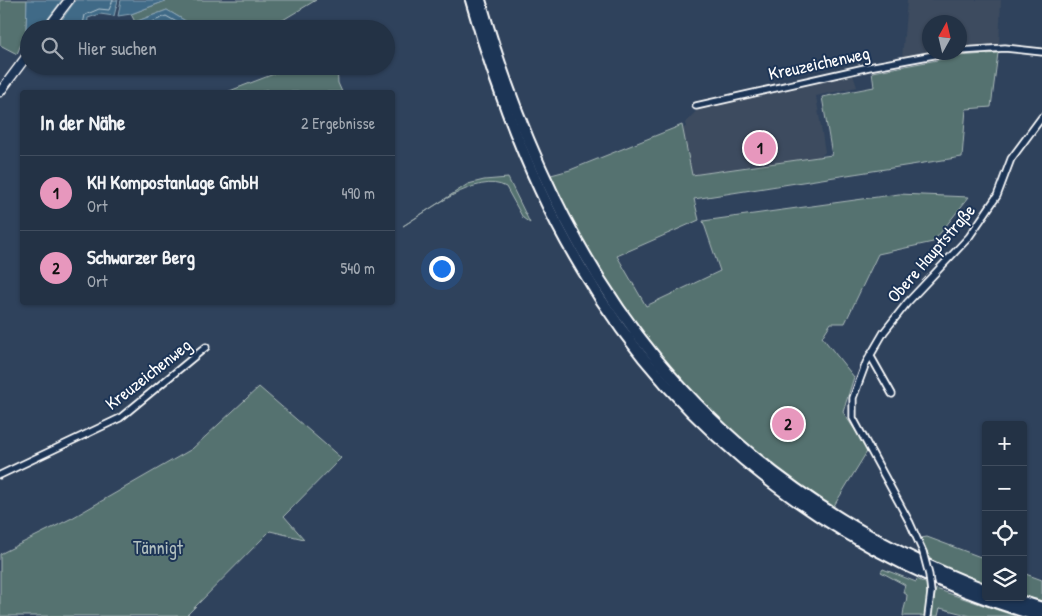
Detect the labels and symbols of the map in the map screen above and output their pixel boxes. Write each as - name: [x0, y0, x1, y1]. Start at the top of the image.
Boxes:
- north arrow: [922, 15, 967, 60]
- street label: Kreuzeichenweg: [766, 40, 872, 86]
- pin: 1: [744, 129, 776, 167]
- street label: Obere Hauptstraße: [881, 198, 981, 308]
- your location: [429, 256, 455, 282]
- street label: Kreuzeichenweg: [100, 332, 196, 416]
- pin: 2: [772, 405, 804, 443]
- park label: Tännigt: [133, 535, 184, 560]

